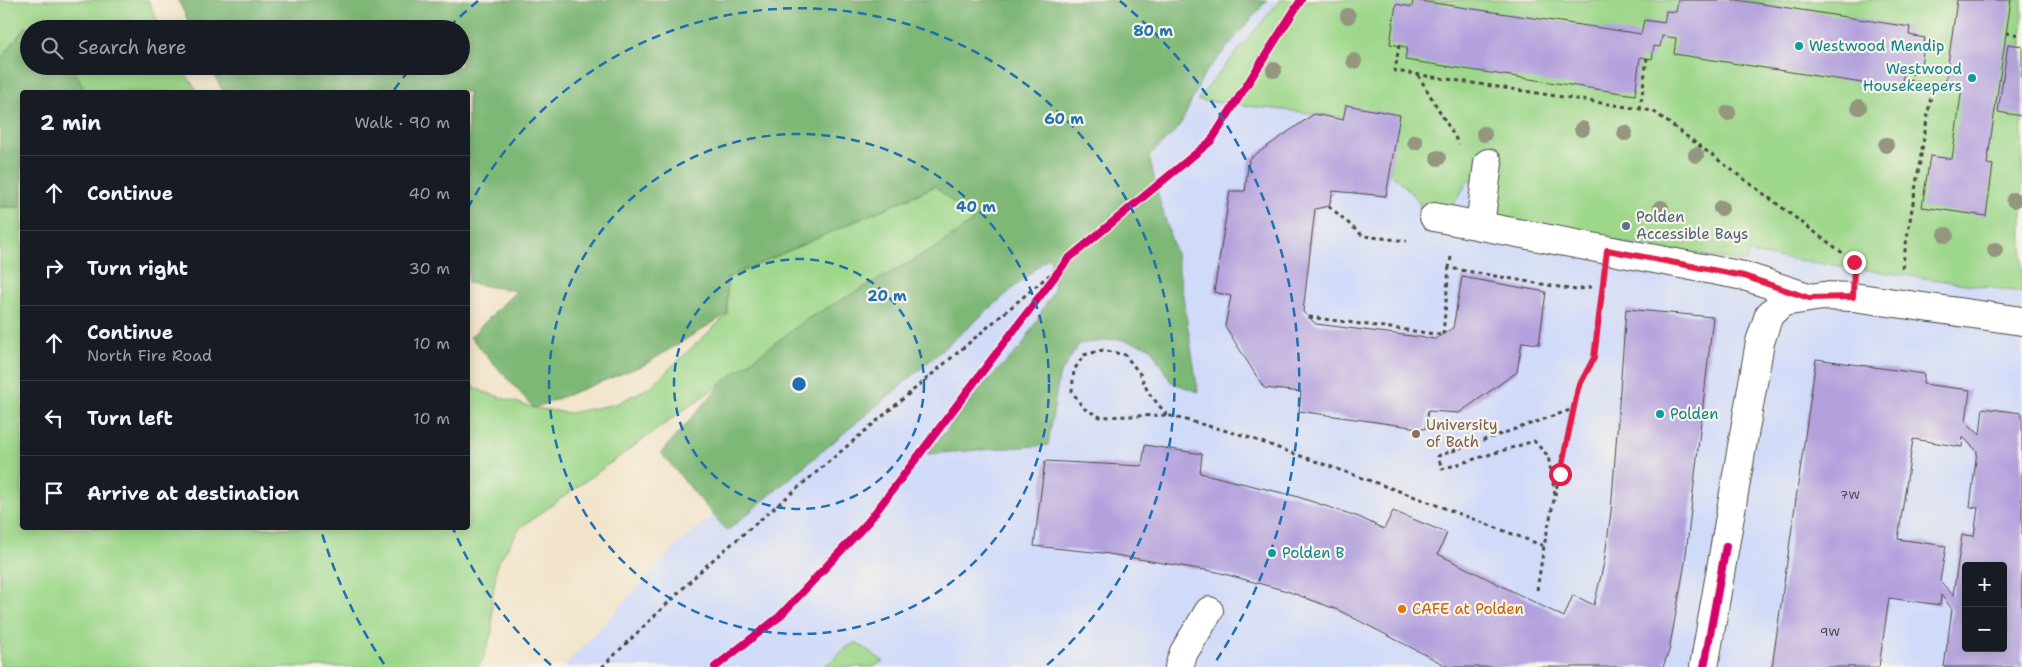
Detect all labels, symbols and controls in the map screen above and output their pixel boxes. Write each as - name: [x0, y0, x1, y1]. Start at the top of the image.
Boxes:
- search box: [20, 20, 470, 75]
- text: 80 m: [1133, 21, 1173, 41]
- icon: search: [38, 34, 66, 62]
- text: Search here: [78, 35, 187, 60]
- place label: Westwood Mendip: [1809, 36, 1944, 56]
- marker: Westwood Mendip: [1793, 40, 1805, 52]
- place label: Westwood Housekeepers: [1863, 59, 1962, 96]
- marker: Westwood Housekeepers: [1966, 72, 1978, 84]
- text: 2 min: [40, 109, 101, 137]
- text: 60 m: [1044, 109, 1084, 129]
- text: Walk · 90 m: [355, 112, 450, 133]
- icon: ahead: [40, 179, 68, 207]
- text: Continue: [87, 181, 173, 206]
- text: 40 m: [408, 183, 450, 204]
- text: 40 m: [956, 197, 996, 217]
- place label: Polden Accessible Bays: [1636, 207, 1749, 244]
- marker: Polden Accessible Bays: [1620, 220, 1632, 232]
- route end: [1843, 251, 1866, 274]
- icon: right: [40, 254, 68, 282]
- text: Turn right: [87, 256, 188, 281]
- text: 30 m: [409, 258, 450, 279]
- text: 20 m: [867, 286, 907, 306]
- text: Continue: [87, 320, 173, 345]
- icon: ahead: [40, 329, 68, 357]
- text: 10 m: [413, 333, 450, 354]
- text: North Fire Road: [87, 345, 212, 366]
- centre of rings: [790, 375, 808, 393]
- icon: left: [40, 404, 68, 432]
- place label: Polden: [1670, 404, 1718, 424]
- text: Turn left: [87, 406, 173, 431]
- text: 10 m: [413, 408, 450, 429]
- marker: Polden: [1654, 408, 1666, 420]
- place label: University of Bath: [1426, 415, 1498, 452]
- marker: University of Bath: [1410, 428, 1422, 440]
- route start: [1549, 463, 1572, 486]
- icon: arrive: [40, 479, 68, 507]
- text: Arrive at destination: [87, 481, 299, 506]
- house number: 7W: [1840, 487, 1860, 503]
- place label: Polden B: [1282, 543, 1345, 563]
- marker: Polden B: [1266, 547, 1278, 559]
- map controls: [1962, 562, 2007, 652]
- button: +: [1962, 562, 2007, 607]
- place label: CAFE at Polden: [1412, 599, 1524, 619]
- marker: CAFE at Polden: [1396, 603, 1408, 615]
- button: −: [1962, 607, 2007, 652]
- house number: 9W: [1820, 624, 1840, 640]

